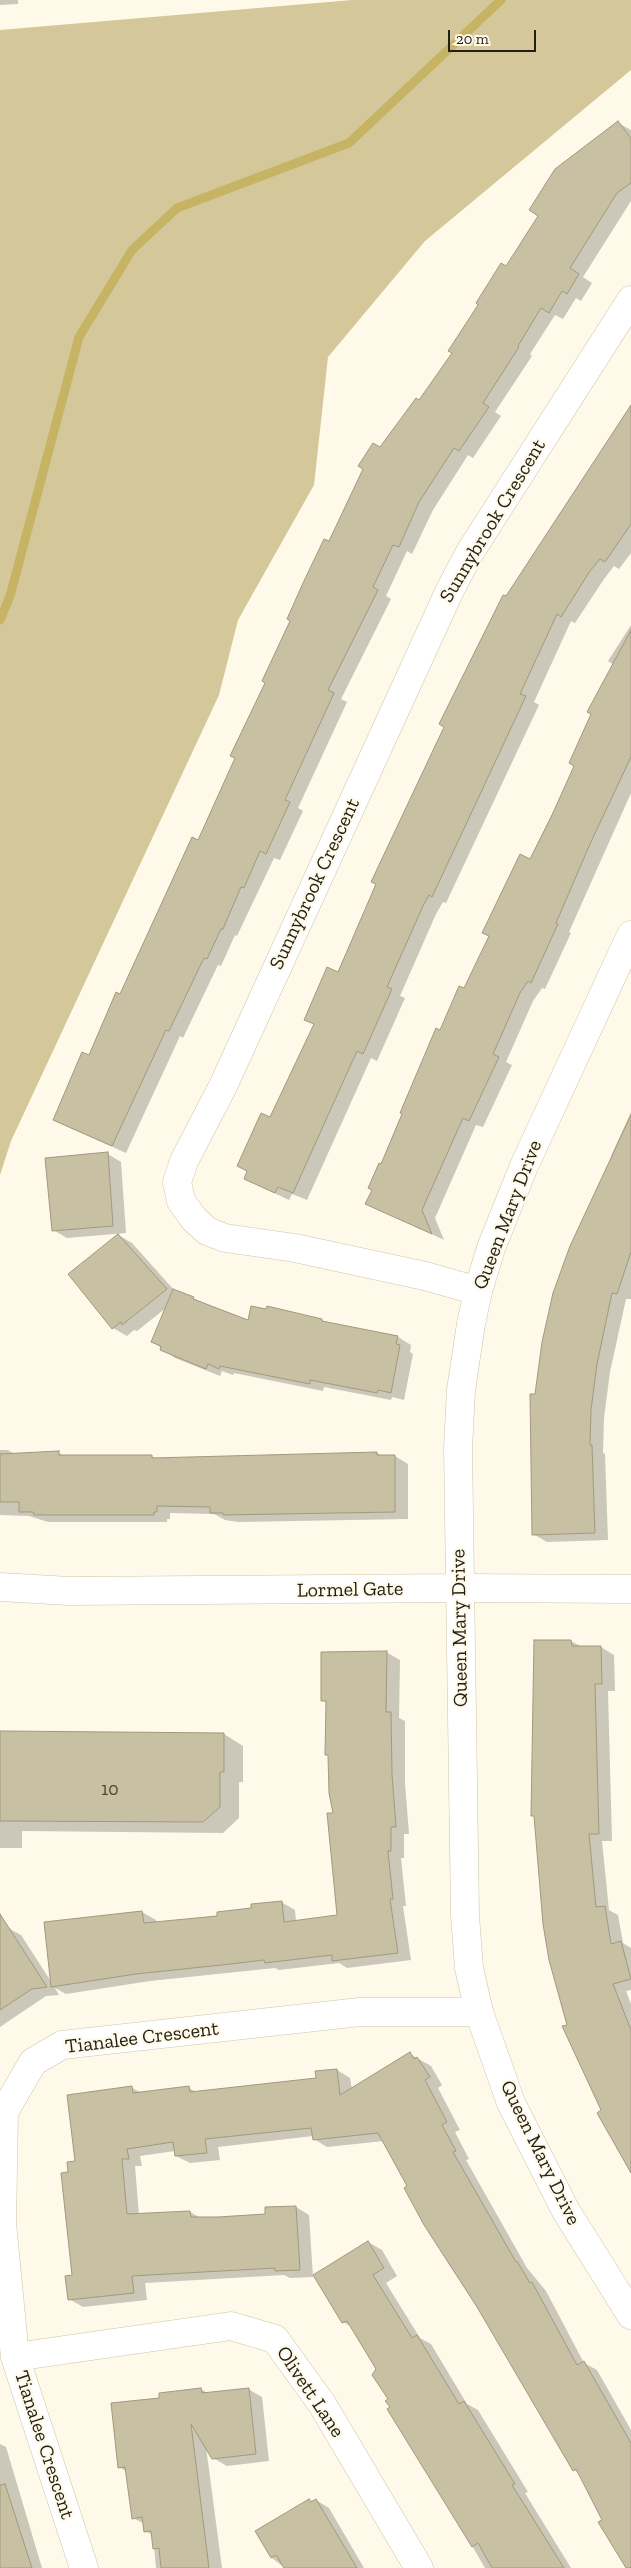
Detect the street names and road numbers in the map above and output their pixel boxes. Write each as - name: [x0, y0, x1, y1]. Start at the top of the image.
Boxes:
- street label: Sunnybrook Crescent: [435, 435, 551, 607]
- street label: Sunnybrook Crescent: [265, 795, 365, 973]
- street label: Queen Mary Drive: [468, 1137, 548, 1293]
- street label: Queen Mary Drive: [447, 1549, 473, 1707]
- street label: Lormel Gate: [297, 1577, 403, 1603]
- street label: Tianalee Crescent: [64, 2017, 220, 2059]
- street label: Queen Mary Drive: [495, 2077, 585, 2229]
- street label: Olivett Lane: [271, 2342, 349, 2442]
- street label: Tianalee Crescent: [9, 2368, 79, 2522]

